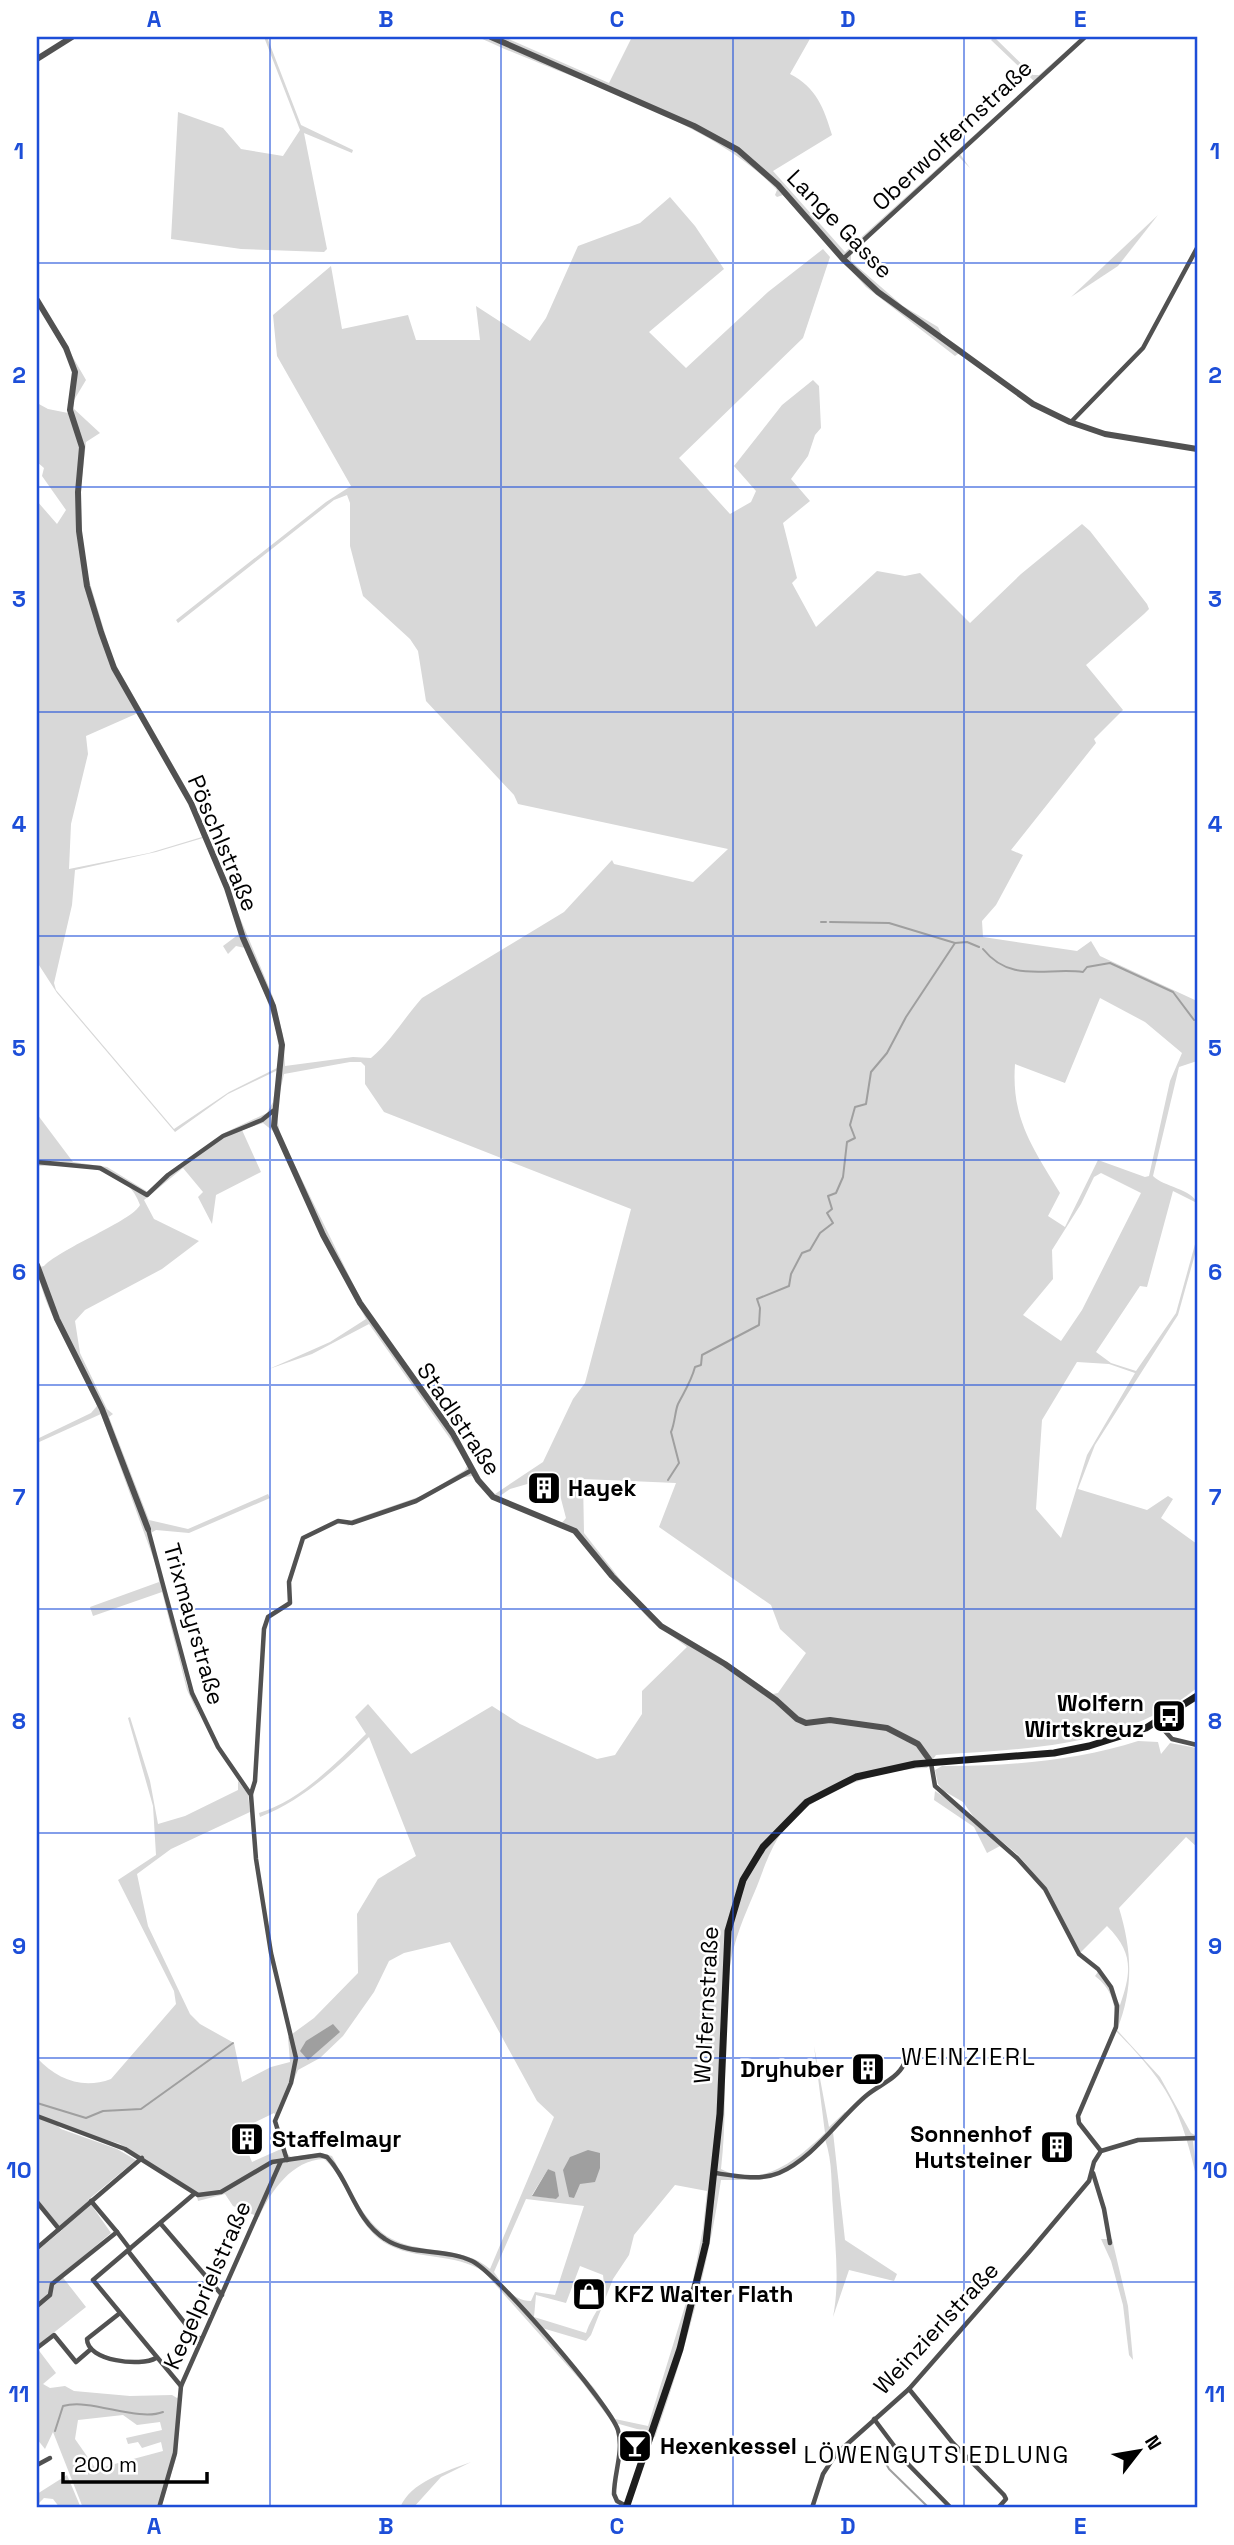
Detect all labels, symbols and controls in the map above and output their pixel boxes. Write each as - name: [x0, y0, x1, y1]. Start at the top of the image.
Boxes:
- text: A: [147, 4, 162, 34]
- text: B: [378, 4, 394, 34]
- text: C: [610, 4, 624, 34]
- text: D: [840, 4, 856, 34]
- text: E: [1074, 4, 1086, 34]
- street label: Oberwolfernstraße: [866, 53, 1038, 217]
- text: 1: [14, 136, 24, 166]
- text: 1: [1210, 136, 1220, 166]
- street label: Lange Gasse: [780, 163, 900, 285]
- text: 2: [12, 360, 26, 390]
- text: 2: [1208, 360, 1222, 390]
- text: 3: [12, 584, 26, 614]
- text: 3: [1208, 584, 1222, 614]
- street label: Pöschlstraße: [181, 770, 265, 916]
- text: 4: [12, 809, 27, 839]
- text: 4: [1208, 809, 1223, 839]
- text: 5: [12, 1033, 26, 1063]
- text: 5: [1208, 1033, 1222, 1063]
- text: 6: [12, 1257, 26, 1287]
- text: 6: [1208, 1257, 1222, 1287]
- street label: Stadlstraße: [410, 1357, 508, 1481]
- building icon: Hayek: [525, 1469, 563, 1507]
- place label: Hayek: [568, 1473, 636, 1503]
- text: 7: [13, 1482, 26, 1512]
- text: 7: [1209, 1482, 1222, 1512]
- street label: Trixmayrstraße: [157, 1540, 231, 1708]
- place label: Wolfern Wirtskreuz: [1025, 1688, 1144, 1744]
- bus stop icon: Wolfern Wirtskreuz: [1150, 1697, 1188, 1735]
- text: 8: [12, 1706, 26, 1736]
- text: 8: [1208, 1706, 1222, 1736]
- street label: Wolfernstraße: [687, 1925, 725, 2085]
- text: 9: [12, 1931, 26, 1961]
- text: 9: [1208, 1931, 1222, 1961]
- district label: WEINZIERL: [901, 2041, 1037, 2072]
- building icon: Dryhuber: [849, 2050, 887, 2088]
- place label: Dryhuber: [740, 2054, 844, 2084]
- place label: Sonnenhof Hutsteiner: [910, 2119, 1032, 2175]
- building icon: Staffelmayr: [228, 2120, 266, 2158]
- place label: Staffelmayr: [272, 2124, 401, 2154]
- building icon: Sonnenhof Hutsteiner: [1038, 2128, 1076, 2166]
- text: 10: [6, 2155, 32, 2185]
- text: 10: [1202, 2155, 1228, 2185]
- street label: Kegelprielstraße: [156, 2196, 258, 2374]
- street label: Weinzierlstraße: [867, 2255, 1005, 2401]
- shop icon: KFZ Walter Flath: [570, 2275, 608, 2313]
- place label: KFZ Walter Flath: [614, 2279, 793, 2309]
- text: 11: [9, 2379, 29, 2409]
- text: 11: [1205, 2379, 1225, 2409]
- north arrow: [1104, 2416, 1174, 2486]
- bar icon: Hexenkessel: [616, 2427, 654, 2465]
- place label: Hexenkessel: [660, 2431, 797, 2461]
- text: N: [1139, 2431, 1167, 2454]
- district label: LÖWENGUTSIEDLUNG: [804, 2439, 1070, 2470]
- scale bar: [63, 2440, 206, 2484]
- text: 200 m: [74, 2451, 137, 2478]
- text: A: [147, 2511, 162, 2541]
- text: B: [378, 2511, 394, 2541]
- text: C: [610, 2511, 624, 2541]
- text: D: [840, 2511, 856, 2541]
- text: E: [1074, 2511, 1086, 2541]

